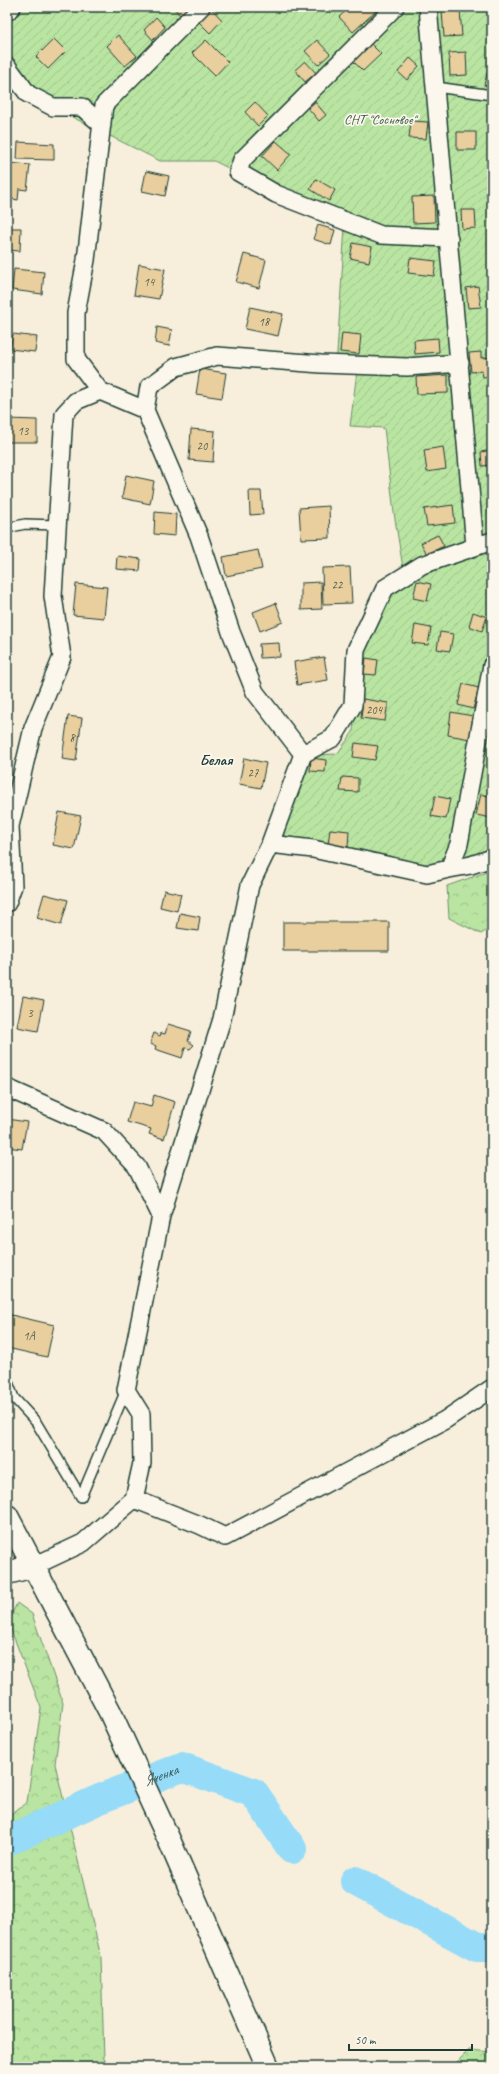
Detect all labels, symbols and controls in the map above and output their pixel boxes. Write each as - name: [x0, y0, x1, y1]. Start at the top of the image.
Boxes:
- park label: СНТ "Сосновое": [344, 111, 419, 128]
- house number: 14: [144, 274, 156, 290]
- house number: 18: [259, 314, 271, 330]
- house number: 13: [18, 423, 30, 439]
- house number: 20: [197, 438, 209, 454]
- house number: 22: [332, 577, 344, 593]
- house number: 204: [366, 702, 384, 718]
- house number: 8: [69, 730, 76, 746]
- district label: Белая: [199, 750, 234, 770]
- house number: 27: [248, 765, 259, 781]
- house number: 3: [27, 1005, 34, 1021]
- house number: 1А: [23, 1328, 36, 1344]
- water label: Яченка: [141, 1760, 183, 1791]
- scale bar: [349, 2026, 472, 2052]
- text: 50 m: [355, 2032, 377, 2048]

